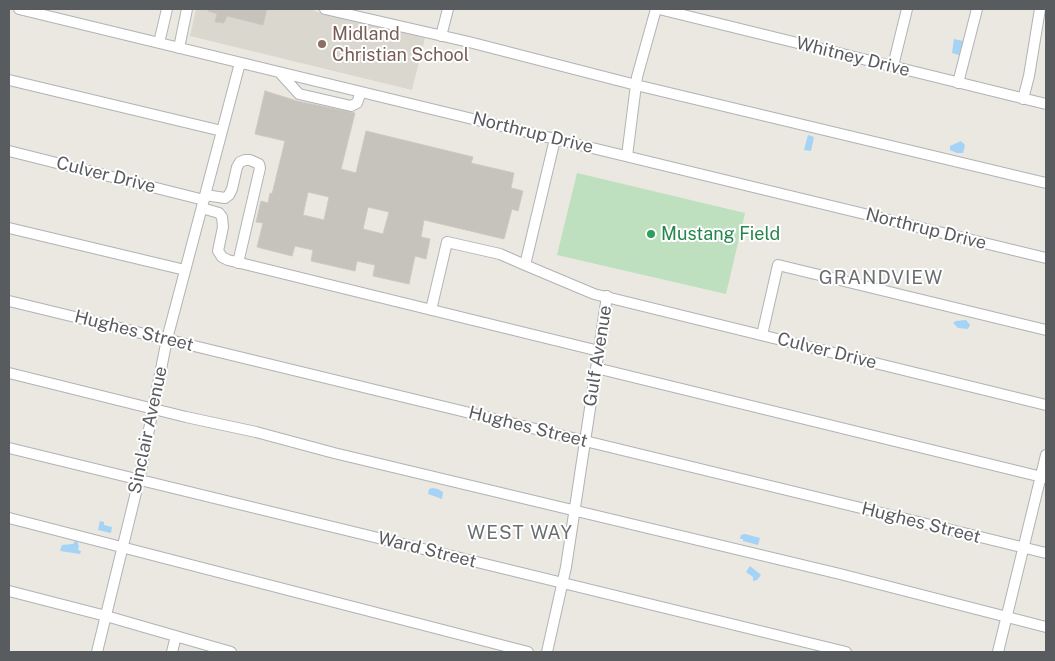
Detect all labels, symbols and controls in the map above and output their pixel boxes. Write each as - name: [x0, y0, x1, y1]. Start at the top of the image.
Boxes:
- place label: Midland Christian School: [332, 23, 469, 66]
- street label: Whitney Drive: [794, 32, 912, 82]
- marker: Midland Christian School: [316, 38, 328, 50]
- street label: Northrup Drive: [470, 108, 596, 158]
- street label: Culver Drive: [54, 152, 158, 198]
- street label: Northrup Drive: [863, 204, 989, 254]
- place label: Mustang Field: [661, 223, 780, 245]
- marker: Mustang Field: [645, 228, 657, 240]
- district label: GRANDVIEW: [818, 267, 944, 289]
- street label: Gulf Avenue: [579, 304, 617, 408]
- street label: Hughes Street: [72, 306, 196, 356]
- street label: Culver Drive: [775, 328, 879, 374]
- street label: Sinclair Avenue: [124, 364, 172, 496]
- street label: Hughes Street: [466, 402, 590, 452]
- street label: Hughes Street: [859, 498, 983, 548]
- district label: WEST WAY: [466, 522, 574, 544]
- street label: Ward Street: [375, 527, 479, 573]

